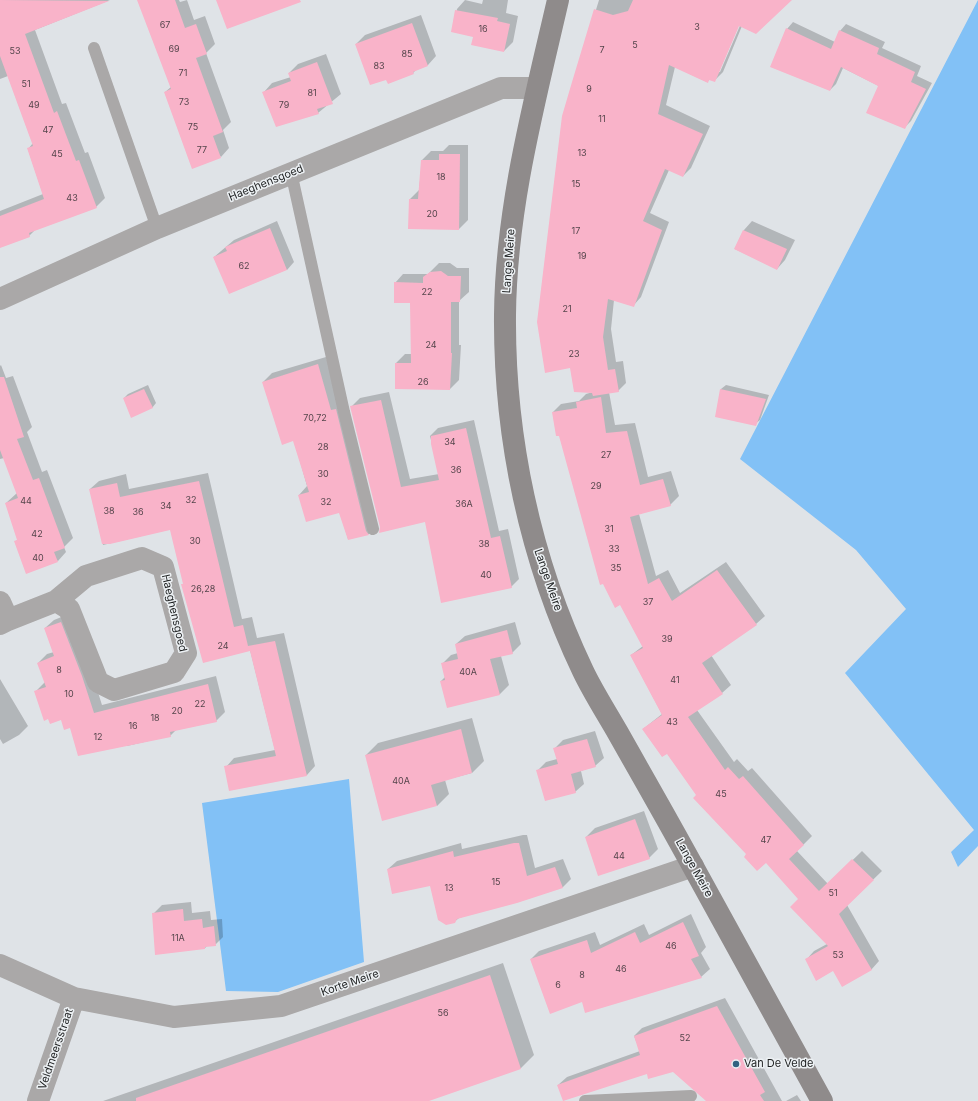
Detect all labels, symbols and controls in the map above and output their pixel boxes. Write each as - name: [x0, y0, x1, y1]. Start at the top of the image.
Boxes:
- house number: 67: [160, 20, 170, 30]
- house number: 3: [694, 22, 700, 32]
- house number: 16: [478, 24, 488, 34]
- house number: 5: [632, 40, 638, 50]
- house number: 69: [168, 44, 180, 54]
- house number: 7: [599, 45, 605, 55]
- house number: 53: [9, 46, 21, 56]
- house number: 85: [401, 49, 413, 59]
- house number: 83: [373, 61, 385, 71]
- house number: 71: [179, 68, 187, 78]
- house number: 51: [21, 79, 31, 89]
- house number: 9: [586, 84, 592, 94]
- house number: 81: [307, 88, 317, 98]
- house number: 73: [179, 97, 189, 107]
- house number: 49: [28, 100, 40, 110]
- house number: 79: [279, 100, 289, 110]
- house number: 11: [598, 114, 606, 124]
- house number: 75: [188, 122, 198, 132]
- house number: 47: [43, 125, 53, 135]
- house number: 77: [197, 145, 207, 155]
- house number: 13: [577, 148, 587, 158]
- house number: 45: [51, 149, 63, 159]
- street label: Haeghensgoed: [227, 162, 305, 204]
- house number: 18: [436, 172, 446, 182]
- house number: 15: [571, 179, 581, 189]
- house number: 43: [66, 193, 78, 203]
- house number: 20: [426, 209, 438, 219]
- house number: 17: [572, 226, 580, 236]
- street label: Lange Meire: [500, 228, 518, 294]
- house number: 19: [577, 251, 587, 261]
- house number: 62: [238, 261, 250, 271]
- house number: 22: [422, 287, 432, 297]
- house number: 21: [562, 304, 572, 314]
- house number: 24: [425, 340, 437, 350]
- house number: 23: [568, 349, 580, 359]
- house number: 26: [417, 377, 429, 387]
- house number: 70,72: [303, 413, 327, 423]
- house number: 34: [444, 437, 456, 447]
- house number: 28: [317, 442, 329, 452]
- house number: 27: [601, 450, 611, 460]
- house number: 36: [450, 465, 462, 475]
- house number: 30: [317, 469, 329, 479]
- house number: 29: [590, 481, 602, 491]
- house number: 32: [185, 495, 197, 505]
- house number: 44: [20, 496, 32, 506]
- house number: 32: [320, 497, 332, 507]
- house number: 36A: [455, 499, 473, 509]
- house number: 34: [160, 501, 172, 511]
- house number: 38: [103, 506, 115, 516]
- house number: 36: [132, 507, 144, 517]
- house number: 31: [604, 524, 614, 534]
- house number: 42: [31, 529, 43, 539]
- house number: 30: [189, 536, 201, 546]
- house number: 38: [478, 539, 490, 549]
- house number: 33: [608, 544, 620, 554]
- street label: Lange Meire: [531, 547, 565, 613]
- house number: 40: [32, 553, 44, 563]
- house number: 35: [610, 563, 622, 573]
- house number: 40: [480, 570, 492, 580]
- street label: Haeghensgoed: [159, 573, 189, 653]
- house number: 26,28: [191, 584, 215, 594]
- house number: 37: [643, 597, 653, 607]
- house number: 39: [661, 634, 673, 644]
- house number: 24: [217, 641, 229, 651]
- house number: 8: [56, 665, 62, 675]
- house number: 40A: [459, 667, 477, 677]
- house number: 41: [670, 675, 680, 685]
- house number: 10: [64, 689, 74, 699]
- house number: 22: [195, 699, 205, 709]
- house number: 20: [171, 706, 183, 716]
- house number: 18: [150, 713, 160, 723]
- house number: 43: [666, 717, 678, 727]
- house number: 16: [128, 721, 138, 731]
- house number: 12: [93, 732, 103, 742]
- house number: 40A: [392, 776, 410, 786]
- house number: 45: [715, 789, 727, 799]
- house number: 47: [761, 835, 771, 845]
- street label: Lange Meire: [673, 837, 715, 899]
- house number: 44: [613, 851, 625, 861]
- house number: 15: [491, 877, 501, 887]
- house number: 13: [444, 883, 454, 893]
- house number: 51: [828, 888, 838, 898]
- house number: 11A: [171, 933, 185, 943]
- house number: 46: [665, 941, 677, 951]
- house number: 53: [832, 950, 844, 960]
- house number: 46: [615, 964, 627, 974]
- street label: Korte Meire: [319, 967, 381, 999]
- house number: 8: [579, 970, 585, 980]
- house number: 6: [555, 980, 561, 990]
- street label: Veldmeersstraat: [36, 1007, 76, 1091]
- house number: 56: [437, 1008, 449, 1018]
- house number: 52: [680, 1033, 690, 1043]
- place label: Van De Velde: [744, 1057, 814, 1071]
- marker: Van De Velde: [731, 1059, 741, 1069]

